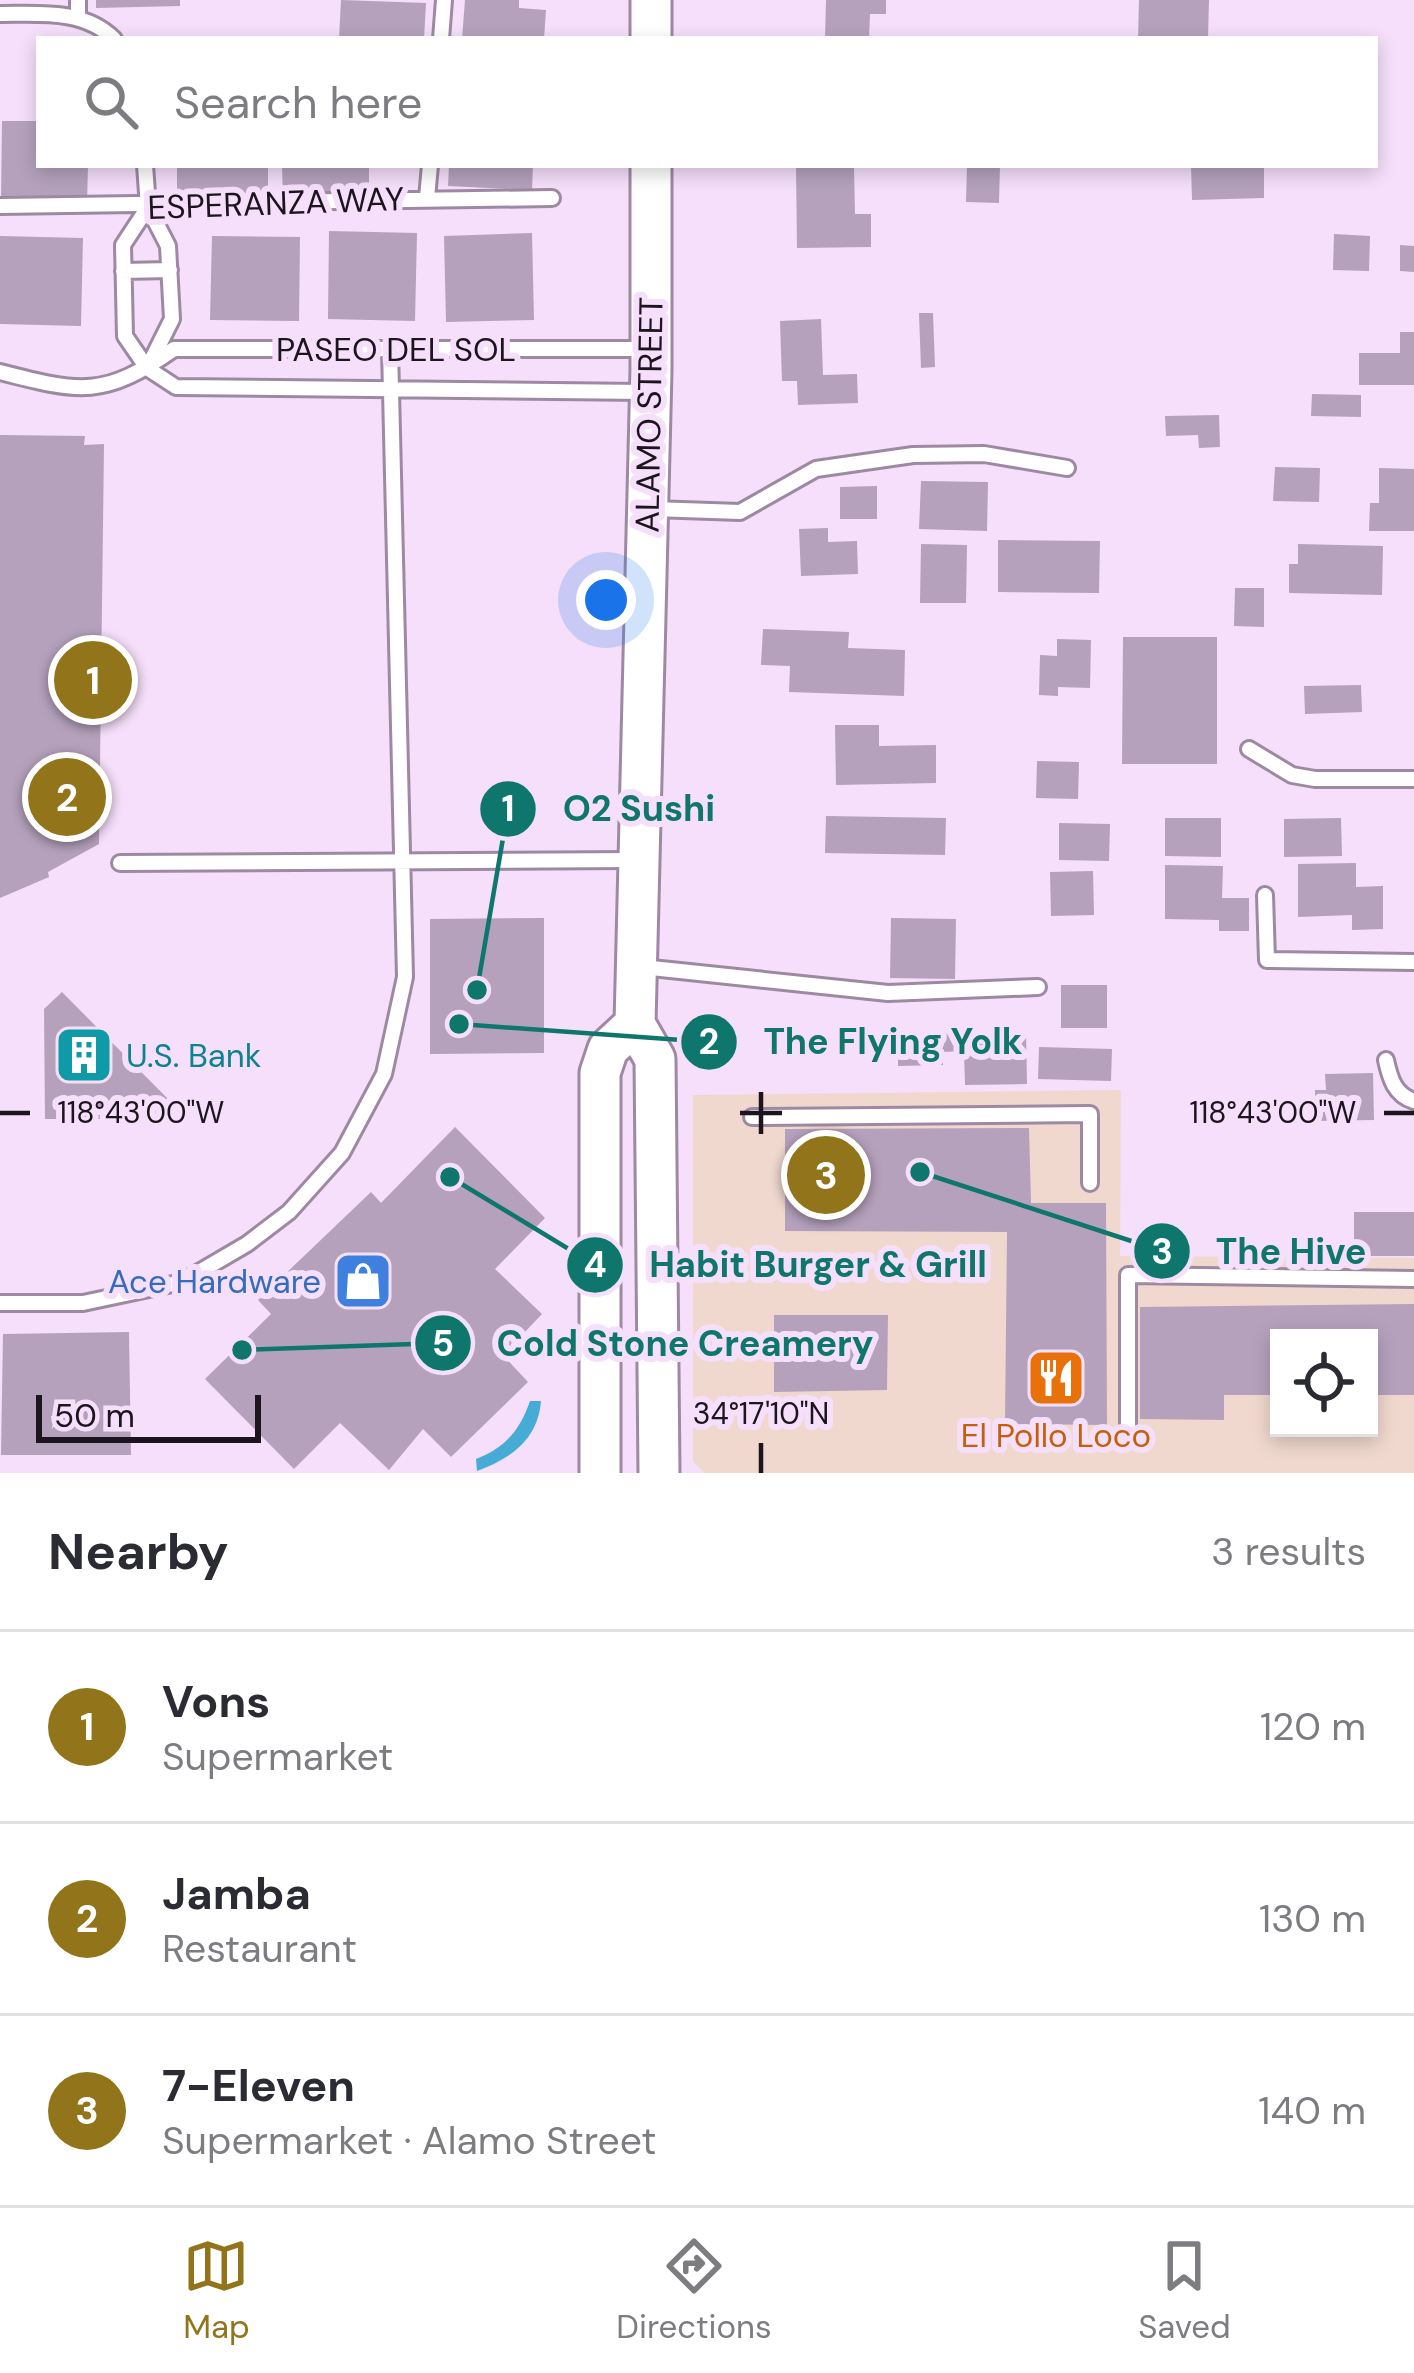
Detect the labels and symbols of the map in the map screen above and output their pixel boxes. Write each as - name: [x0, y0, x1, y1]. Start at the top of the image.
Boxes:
- street label: ESPERANZA WAY: [147, 177, 405, 229]
- street label: ALAMO STREET: [625, 297, 673, 533]
- street label: PASEO DEL SOL: [276, 328, 516, 371]
- your location: [576, 570, 636, 630]
- pin: 1: [54, 635, 132, 725]
- pin: 2: [28, 752, 106, 842]
- callout: O2 Sushi: [478, 773, 739, 845]
- text: 1: [501, 785, 515, 832]
- text: O2 Sushi: [563, 785, 715, 832]
- callout: The Flying Yolk: [679, 1006, 1046, 1078]
- text: 2: [699, 1018, 719, 1065]
- text: The Flying Yolk: [763, 1018, 1023, 1065]
- building icon: U.S. Bank: [53, 1024, 115, 1086]
- place label: U.S. Bank: [126, 1034, 262, 1077]
- text: 118°43'00"W: [58, 1093, 224, 1132]
- text: 118°43'00"W: [1190, 1093, 1356, 1132]
- pin: 3: [787, 1130, 865, 1220]
- callout: The Hive: [1132, 1215, 1391, 1287]
- text: 3: [1151, 1228, 1173, 1275]
- text: The Hive: [1216, 1228, 1366, 1275]
- callout: Habit Burger & Grill: [565, 1229, 1011, 1301]
- text: 4: [583, 1241, 607, 1288]
- text: Habit Burger & Grill: [649, 1241, 987, 1288]
- shop icon: Ace Hardware: [332, 1250, 394, 1312]
- place label: Ace Hardware: [108, 1260, 321, 1303]
- callout: Cold Stone Creamery: [413, 1307, 898, 1379]
- text: 5: [432, 1320, 454, 1367]
- text: Cold Stone Creamery: [496, 1320, 874, 1367]
- restaurant icon: El Pollo Loco: [1025, 1347, 1087, 1409]
- scale bar: [36, 1389, 261, 1442]
- text: 34°17'10"N: [693, 1394, 829, 1433]
- place label: El Pollo Loco: [961, 1414, 1151, 1457]

